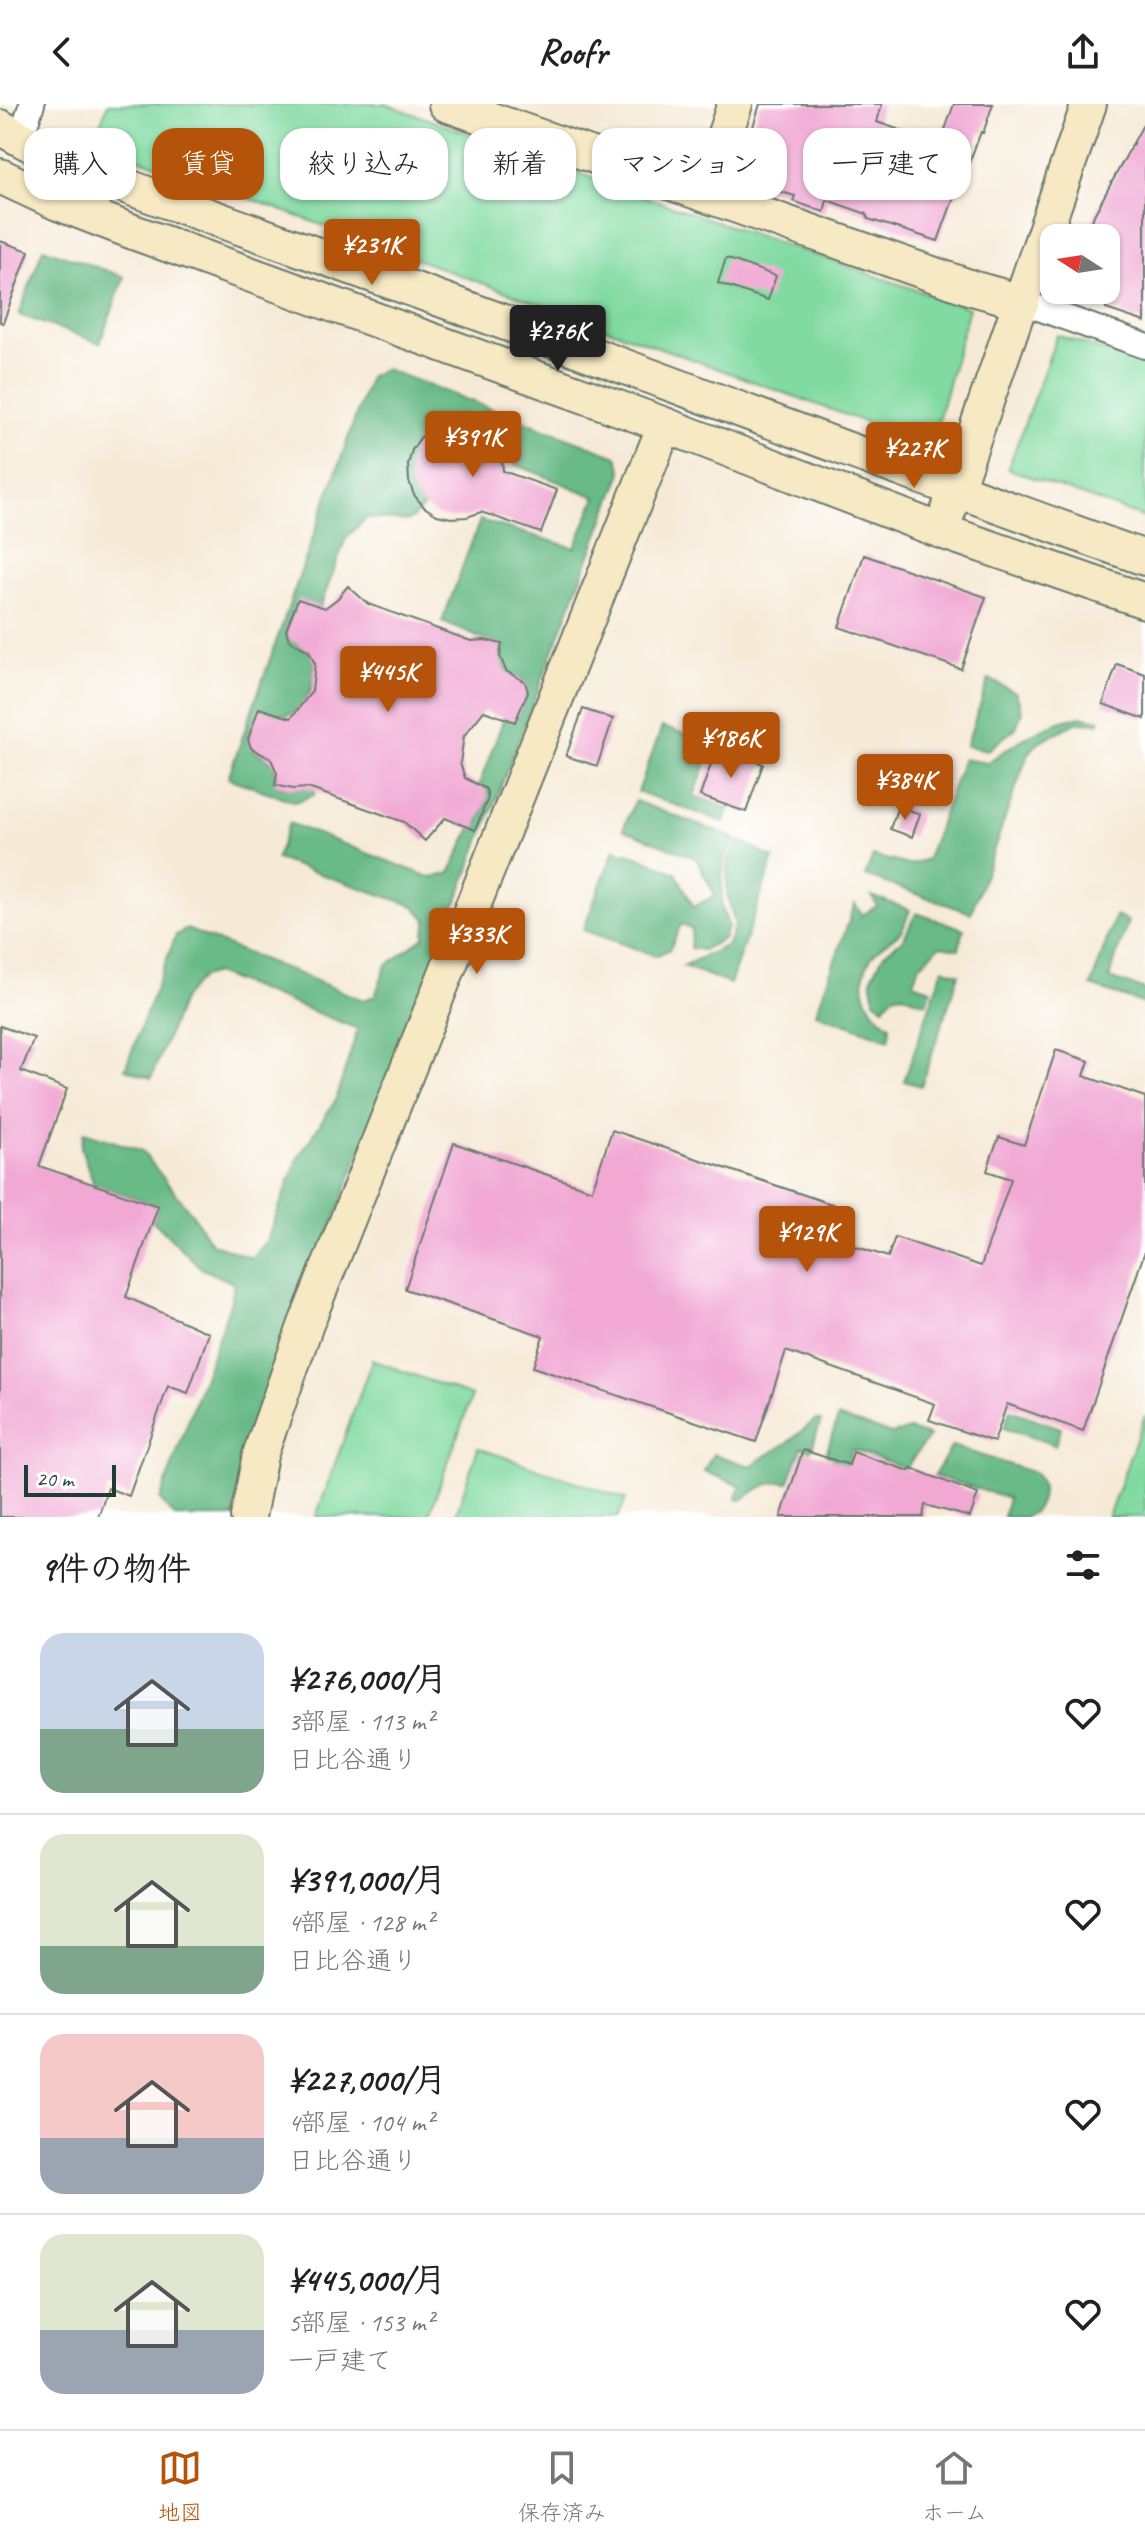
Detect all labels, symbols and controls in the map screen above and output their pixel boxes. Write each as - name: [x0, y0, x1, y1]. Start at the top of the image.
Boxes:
- text: Roofr: [538, 29, 607, 75]
- icon: back: [40, 30, 84, 74]
- icon: share: [1061, 30, 1105, 74]
- chip: 購入: [24, 128, 136, 200]
- chip: 賃貸: [152, 128, 264, 200]
- chip: 絞り込み: [280, 128, 448, 200]
- chip: 新着: [464, 128, 576, 200]
- chip: マンション: [592, 128, 787, 200]
- chip: 一戸建て: [803, 128, 971, 200]
- pin: ¥231K: [316, 219, 428, 287]
- north arrow: [1040, 224, 1120, 304]
- map controls: [1040, 224, 1120, 304]
- text: ¥231K: [342, 228, 402, 261]
- pin: ¥276K: [502, 305, 614, 373]
- text: ¥276K: [528, 314, 588, 347]
- pin: ¥391K: [417, 411, 529, 479]
- text: ¥391K: [443, 420, 503, 453]
- pin: ¥227K: [858, 422, 970, 490]
- text: ¥227K: [884, 431, 944, 464]
- pin: ¥445K: [332, 646, 444, 714]
- text: ¥445K: [358, 655, 418, 688]
- pin: ¥186K: [675, 712, 787, 780]
- text: ¥186K: [701, 721, 761, 754]
- pin: ¥384K: [849, 754, 961, 822]
- text: ¥384K: [875, 763, 935, 796]
- pin: ¥333K: [421, 908, 533, 976]
- text: ¥333K: [447, 917, 507, 950]
- pin: ¥129K: [751, 1206, 863, 1274]
- text: ¥129K: [777, 1215, 837, 1248]
- scale bar: [24, 1461, 116, 1497]
- text: 20 m: [36, 1465, 73, 1493]
- icon: filters: [1061, 1543, 1105, 1587]
- text: 9件の物件: [40, 1547, 191, 1590]
- text: ¥276,000/月: [288, 1657, 448, 1700]
- icon: home: [104, 1665, 200, 1761]
- icon: heart: [1061, 1691, 1105, 1735]
- text: 3部屋 · 113 m²: [288, 1705, 433, 1738]
- text: 日比谷通り: [288, 1743, 418, 1776]
- text: ¥391,000/月: [288, 1858, 447, 1901]
- icon: home: [104, 1866, 200, 1962]
- icon: heart: [1061, 1892, 1105, 1936]
- text: 4部屋 · 128 m²: [288, 1906, 433, 1939]
- text: 日比谷通り: [288, 1944, 418, 1977]
- text: ¥227,000/月: [288, 2058, 447, 2101]
- icon: home: [104, 2066, 200, 2162]
- icon: heart: [1061, 2092, 1105, 2136]
- text: 4部屋 · 104 m²: [288, 2106, 433, 2139]
- text: 日比谷通り: [288, 2144, 418, 2177]
- text: ¥445,000/月: [288, 2258, 447, 2301]
- icon: home: [104, 2266, 200, 2362]
- icon: heart: [1061, 2292, 1105, 2336]
- text: 5部屋 · 153 m²: [288, 2306, 433, 2339]
- text: 一戸建て: [288, 2344, 392, 2377]
- tab: 地図: [158, 2446, 202, 2527]
- tab: 保存済み: [518, 2446, 606, 2527]
- tab: ホーム: [922, 2446, 987, 2527]

